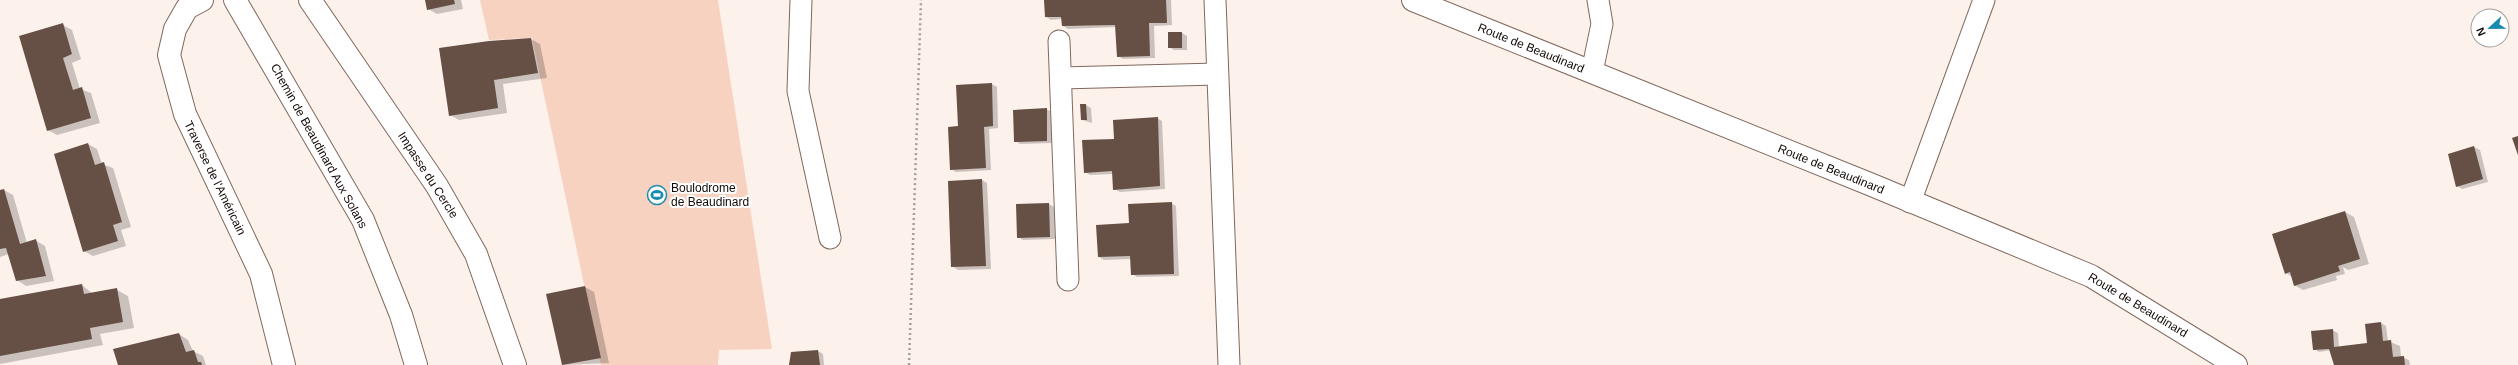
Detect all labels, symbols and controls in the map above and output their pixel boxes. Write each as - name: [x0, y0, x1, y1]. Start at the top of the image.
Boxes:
- north arrow: [2470, 8, 2510, 48]
- street label: Route de Beaudinard: [1476, 20, 1586, 76]
- text: N: [2474, 26, 2488, 38]
- street label: Chemin de Beaudinard Aux Solans: [268, 61, 370, 231]
- street label: Traverse de l'Américain: [181, 119, 249, 237]
- street label: Impasse du Cercle: [395, 129, 461, 221]
- street label: Route de Beaudinard: [1776, 141, 1886, 197]
- place label: Boulodrome de Beaudinard: [671, 181, 749, 209]
- sports icon: Boulodrome de Beaudinard: [646, 184, 668, 206]
- street label: Route de Beaudinard: [2086, 270, 2190, 340]

